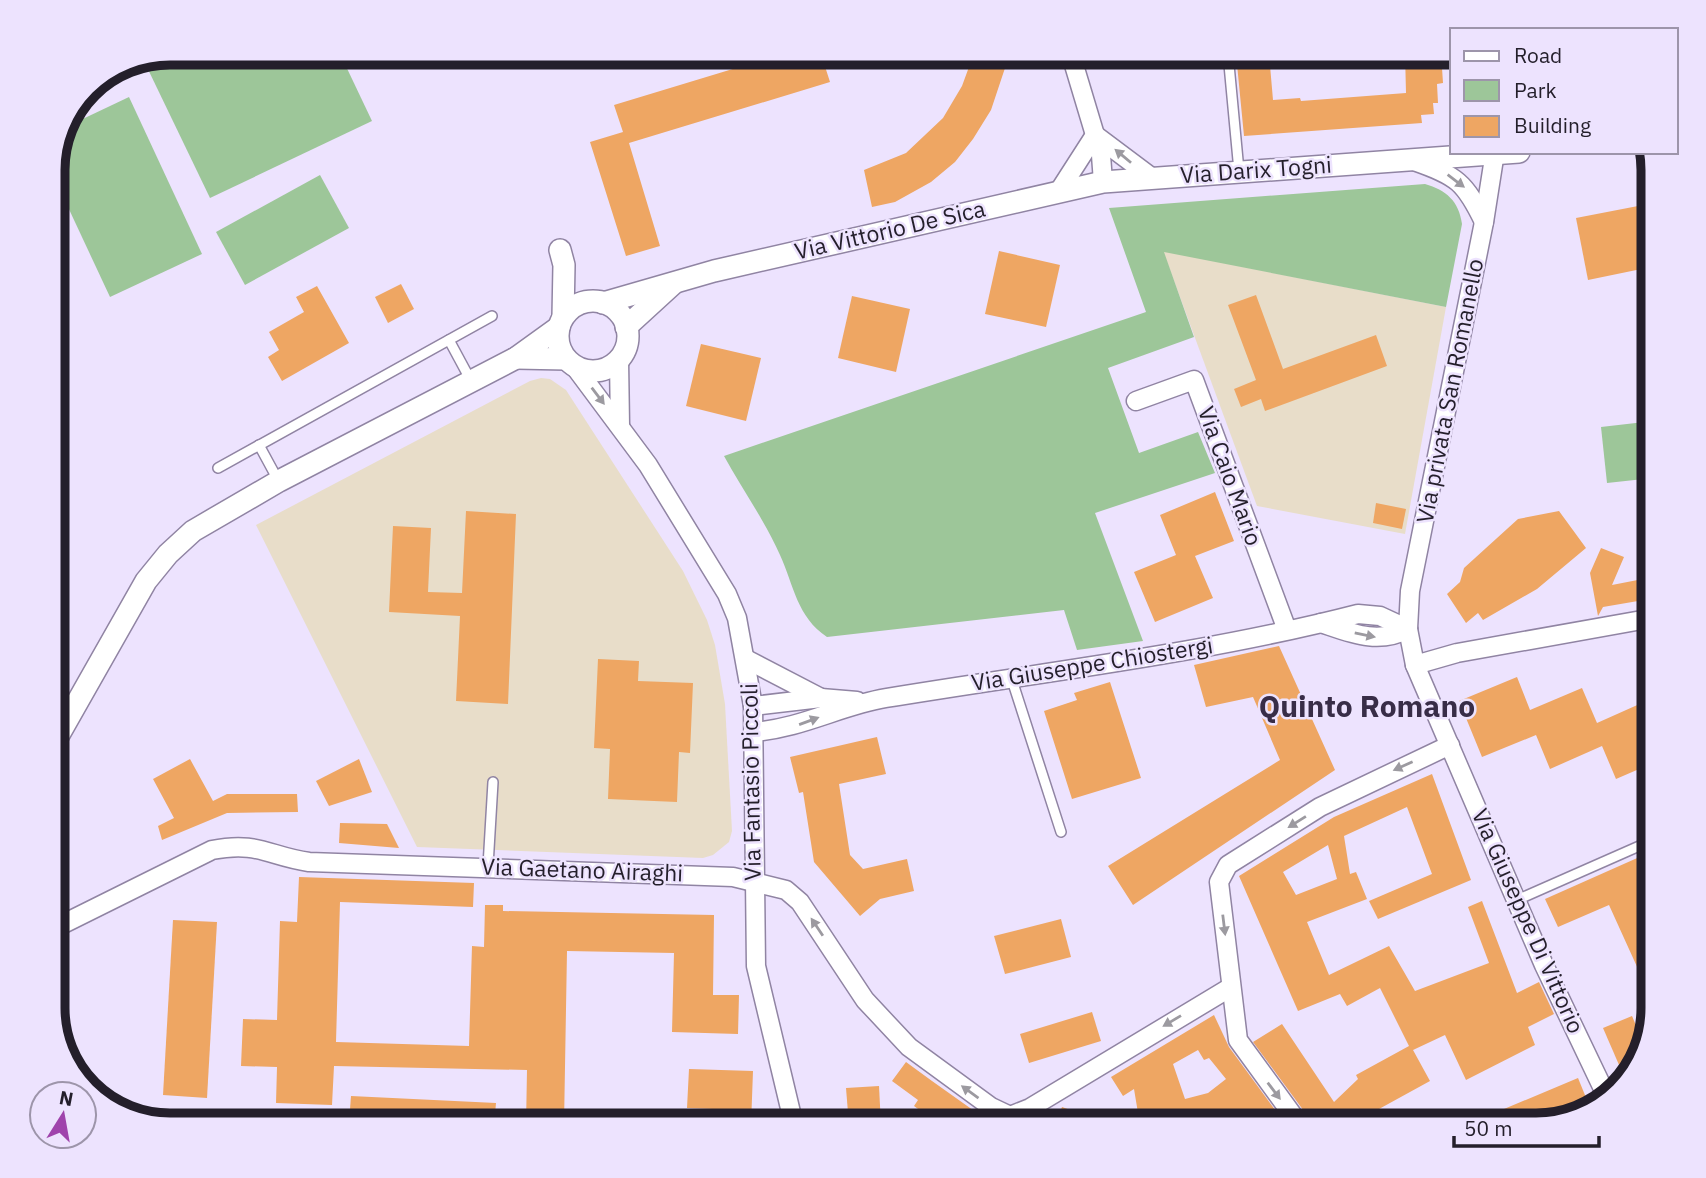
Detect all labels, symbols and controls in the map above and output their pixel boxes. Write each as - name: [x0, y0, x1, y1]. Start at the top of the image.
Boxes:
- legend: [1450, 28, 1678, 154]
- text: Road: [1514, 41, 1562, 69]
- text: Park: [1514, 76, 1557, 104]
- text: Building: [1514, 111, 1591, 139]
- one-way arrow: [1114, 149, 1132, 164]
- street label: Via Darix Togni: [1179, 149, 1333, 189]
- one-way arrow: [1446, 174, 1465, 188]
- street label: Via Vittorio De Sica: [791, 192, 988, 266]
- street label: Via privata San Romanello: [1409, 256, 1489, 526]
- one-way arrow: [590, 387, 605, 405]
- street label: Via Caio Mario: [1192, 402, 1270, 549]
- street label: Via Giuseppe Chiostergi: [969, 629, 1215, 697]
- one-way arrow: [1354, 630, 1376, 641]
- street label: Via Fantasio Piccoli: [733, 683, 767, 881]
- district label: Quinto Romano: [1259, 686, 1475, 725]
- one-way arrow: [798, 716, 819, 727]
- one-way arrow: [1392, 761, 1413, 772]
- street label: Via Giuseppe Di Vittorio: [1466, 803, 1592, 1038]
- one-way arrow: [1287, 815, 1306, 828]
- street label: Via Gaetano Airaghi: [480, 850, 684, 888]
- one-way arrow: [1219, 915, 1230, 937]
- one-way arrow: [810, 917, 823, 937]
- one-way arrow: [1162, 1015, 1182, 1028]
- north arrow: [28, 1080, 98, 1150]
- one-way arrow: [1266, 1081, 1281, 1099]
- text: N: [57, 1085, 75, 1111]
- one-way arrow: [961, 1085, 979, 1099]
- scale bar: [1454, 1104, 1599, 1148]
- text: 50 m: [1464, 1114, 1513, 1142]

